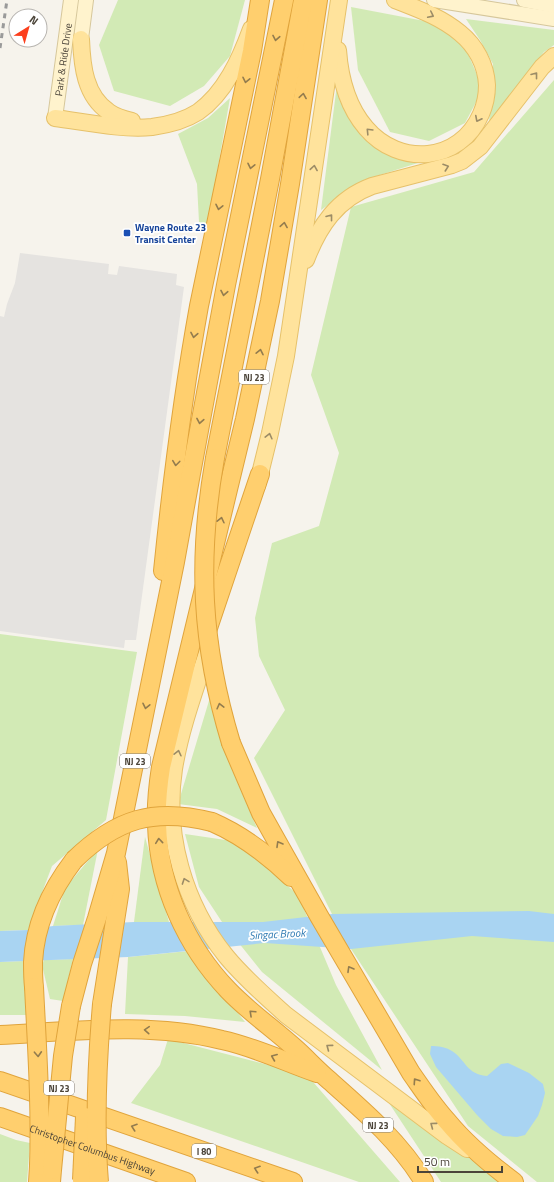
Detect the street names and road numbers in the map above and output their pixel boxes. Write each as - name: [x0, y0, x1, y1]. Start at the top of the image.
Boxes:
- street label: Park & Ride Drive: [51, 22, 75, 97]
- road number: NJ 23: [239, 370, 269, 384]
- road number: NJ 23: [120, 754, 150, 768]
- road number: NJ 23: [44, 1081, 74, 1095]
- road number: NJ 23: [363, 1118, 393, 1132]
- street label: Christopher Columbus Highway: [28, 1120, 158, 1178]
- road number: I 80: [192, 1144, 216, 1158]

